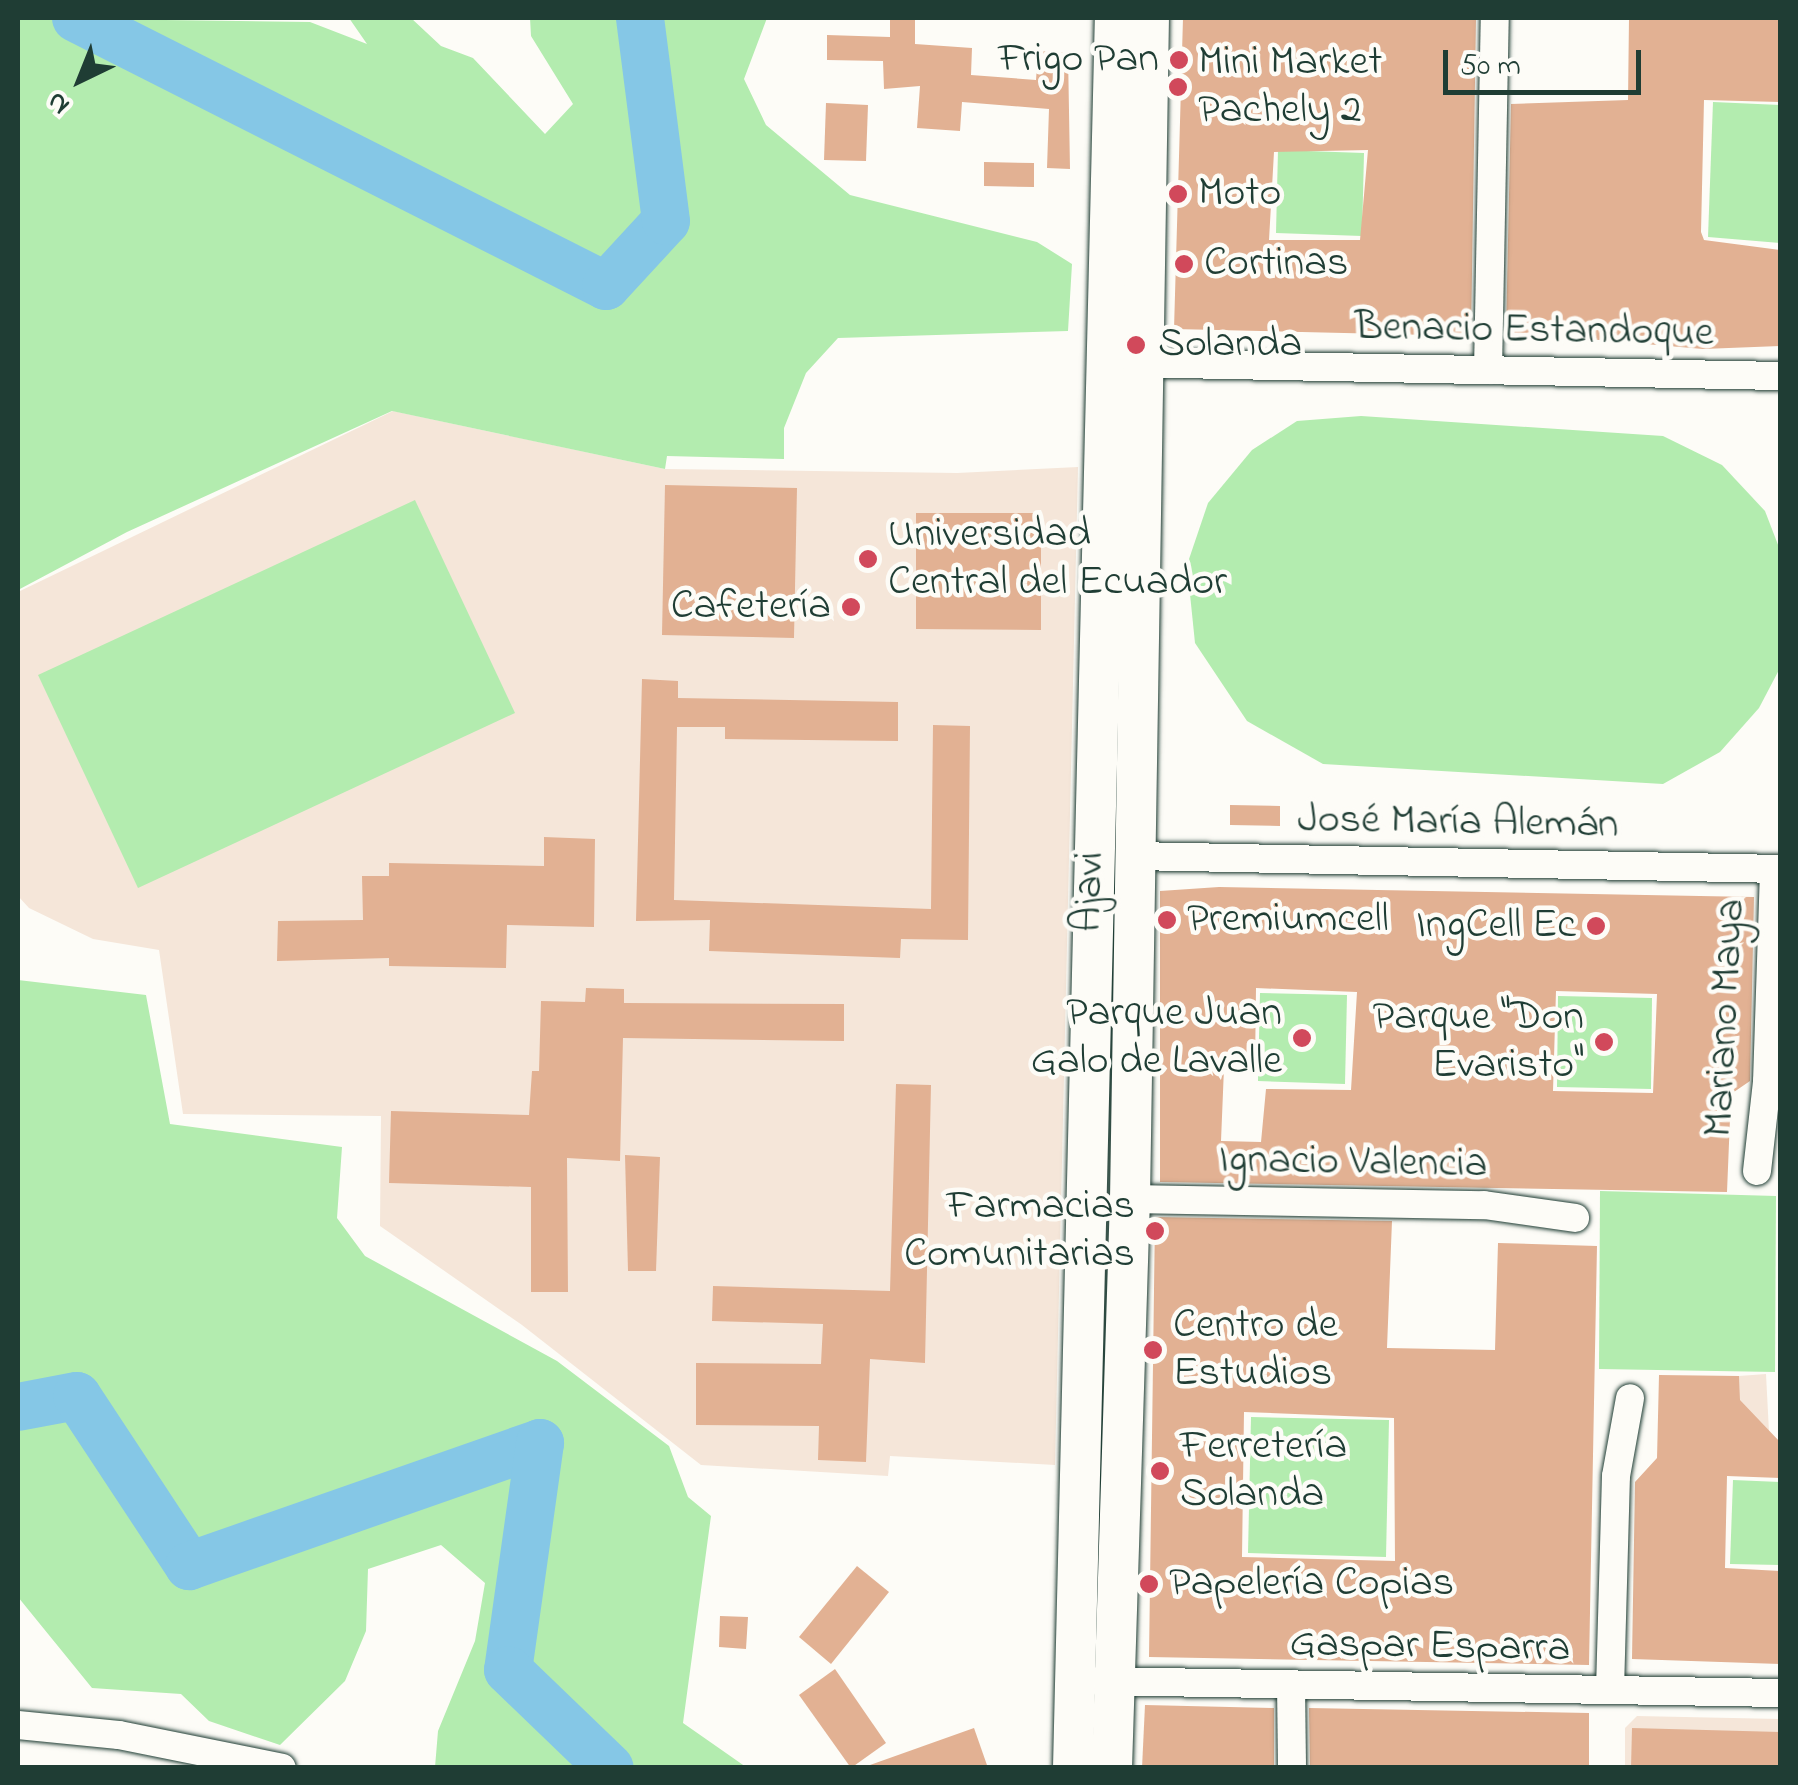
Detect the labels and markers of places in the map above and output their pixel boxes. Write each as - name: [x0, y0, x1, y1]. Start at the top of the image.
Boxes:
- place label: Frigo Pan: [998, 35, 1159, 85]
- place label: Mini Market Pachely 2: [1198, 38, 1382, 136]
- marker: Frigo Pan: [1168, 49, 1190, 71]
- marker: Mini Market Pachely 2: [1167, 76, 1189, 98]
- place label: Moto: [1198, 169, 1281, 219]
- marker: Moto: [1167, 183, 1189, 205]
- place label: Cortinas: [1204, 239, 1348, 289]
- marker: Cortinas: [1173, 253, 1195, 275]
- place label: Solanda: [1158, 320, 1302, 370]
- marker: Solanda: [1123, 332, 1149, 358]
- place label: Universidad Central del Ecuador: [888, 510, 1227, 608]
- marker: Universidad Central del Ecuador: [857, 548, 879, 570]
- place label: Cafetería: [671, 582, 831, 632]
- marker: Cafetería: [840, 596, 862, 618]
- place label: Premiumcell: [1187, 895, 1389, 945]
- place label: IngCell Ec: [1416, 901, 1576, 951]
- marker: Premiumcell: [1156, 909, 1178, 931]
- marker: IngCell Ec: [1585, 915, 1607, 937]
- place label: Parque Juan Galo de Lavalle: [1031, 989, 1282, 1088]
- place label: Parque "Don Evaristo": [1373, 993, 1584, 1092]
- marker: Parque Juan Galo de Lavalle: [1291, 1027, 1313, 1049]
- marker: Parque "Don Evaristo": [1593, 1031, 1615, 1053]
- place label: Farmacias Comunitarias: [904, 1182, 1135, 1280]
- marker: Farmacias Comunitarias: [1144, 1220, 1166, 1242]
- place label: Centro de Estudios: [1173, 1301, 1337, 1400]
- marker: Centro de Estudios: [1142, 1339, 1164, 1361]
- place label: Ferretería Solanda: [1180, 1422, 1347, 1520]
- marker: Ferretería Solanda: [1149, 1460, 1171, 1482]
- place label: Papelería Copias: [1169, 1559, 1454, 1609]
- marker: Papelería Copias: [1138, 1573, 1160, 1595]

